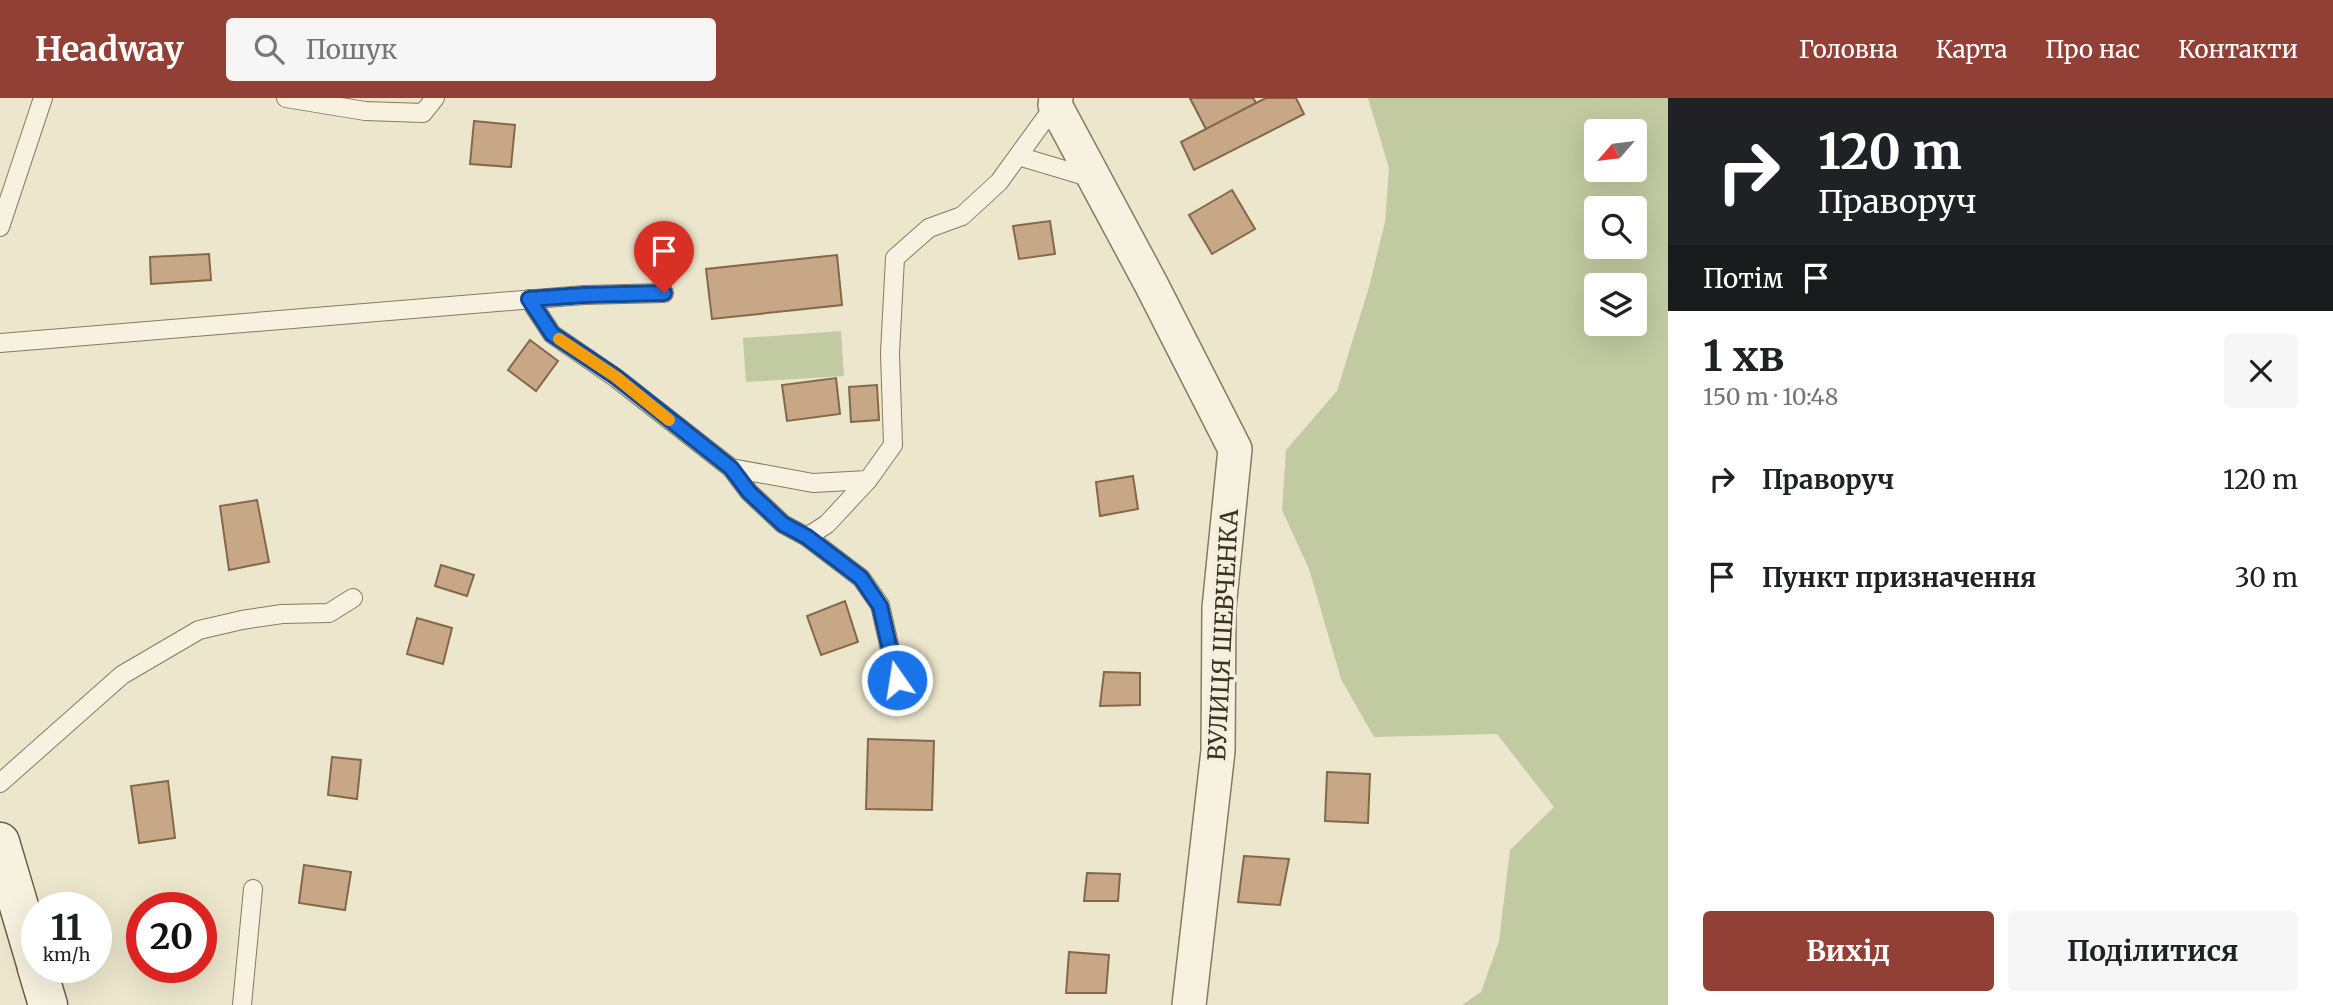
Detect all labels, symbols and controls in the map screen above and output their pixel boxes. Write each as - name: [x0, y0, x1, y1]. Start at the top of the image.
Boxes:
- search box: [226, 18, 716, 81]
- text: Headway: [35, 29, 184, 70]
- icon: search: [250, 30, 288, 68]
- text: Пошук: [306, 33, 397, 66]
- text: Головна: [1799, 34, 1898, 65]
- text: Карта: [1936, 34, 2007, 65]
- text: Про нас: [2045, 34, 2140, 65]
- text: Контакти: [2178, 34, 2298, 65]
- north arrow: [1584, 119, 1647, 182]
- map controls: [1584, 119, 1647, 336]
- text: 120 m: [1818, 121, 1962, 182]
- icon: right: [1703, 126, 1794, 217]
- text: Праворуч: [1818, 182, 1977, 222]
- button: search: [1584, 196, 1647, 259]
- pin: [634, 221, 694, 293]
- icon: arrive: [645, 232, 683, 270]
- icon: arrive: [1797, 259, 1835, 297]
- text: Потім: [1703, 262, 1783, 295]
- button: layers: [1584, 273, 1647, 336]
- text: 1 хв: [1703, 330, 1784, 382]
- button: close: [2224, 334, 2298, 408]
- text: 150 m · 10:48: [1703, 382, 1838, 411]
- icon: right: [1703, 460, 1741, 498]
- text: Праворуч: [1762, 463, 1894, 496]
- text: 120 m: [2223, 463, 2298, 496]
- street label: ВУЛИЦЯ ШЕВЧЕНКА: [1201, 507, 1245, 762]
- icon: arrive: [1703, 558, 1741, 596]
- text: Пункт призначення: [1762, 561, 2036, 594]
- text: 30 m: [2235, 561, 2298, 594]
- position arrow: [860, 643, 934, 717]
- speed limit sign: 20: [126, 892, 217, 983]
- text: 11: [51, 906, 82, 950]
- button: Вихід: [1703, 911, 1994, 991]
- button: Поділитися: [2008, 911, 2298, 991]
- text: km/h: [43, 943, 90, 966]

